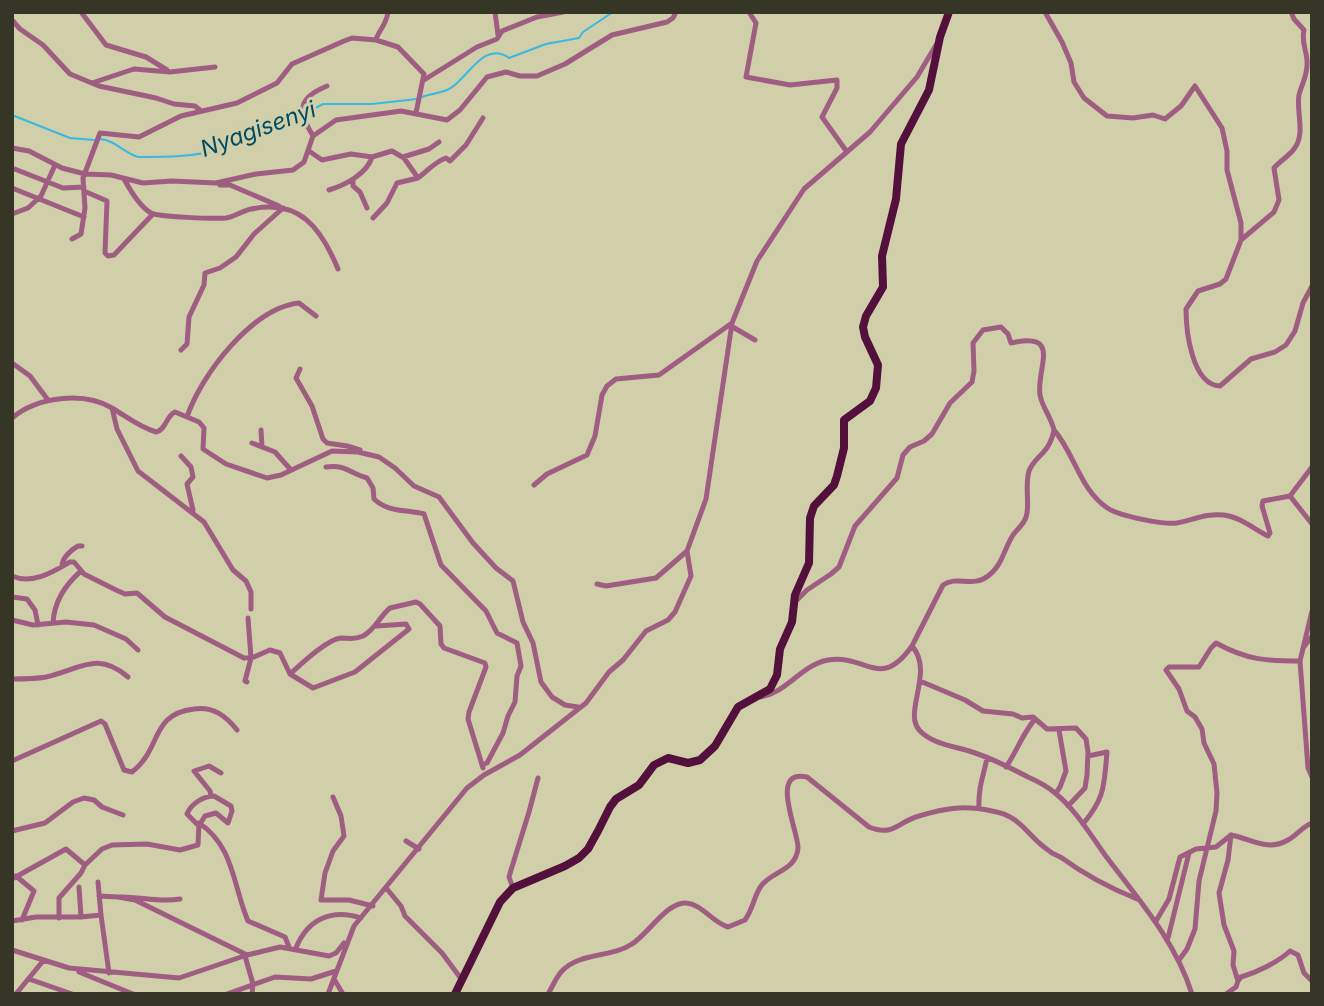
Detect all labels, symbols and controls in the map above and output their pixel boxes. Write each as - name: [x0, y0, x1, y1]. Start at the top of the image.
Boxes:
- water label: Nyagisenyi: [196, 95, 320, 163]

